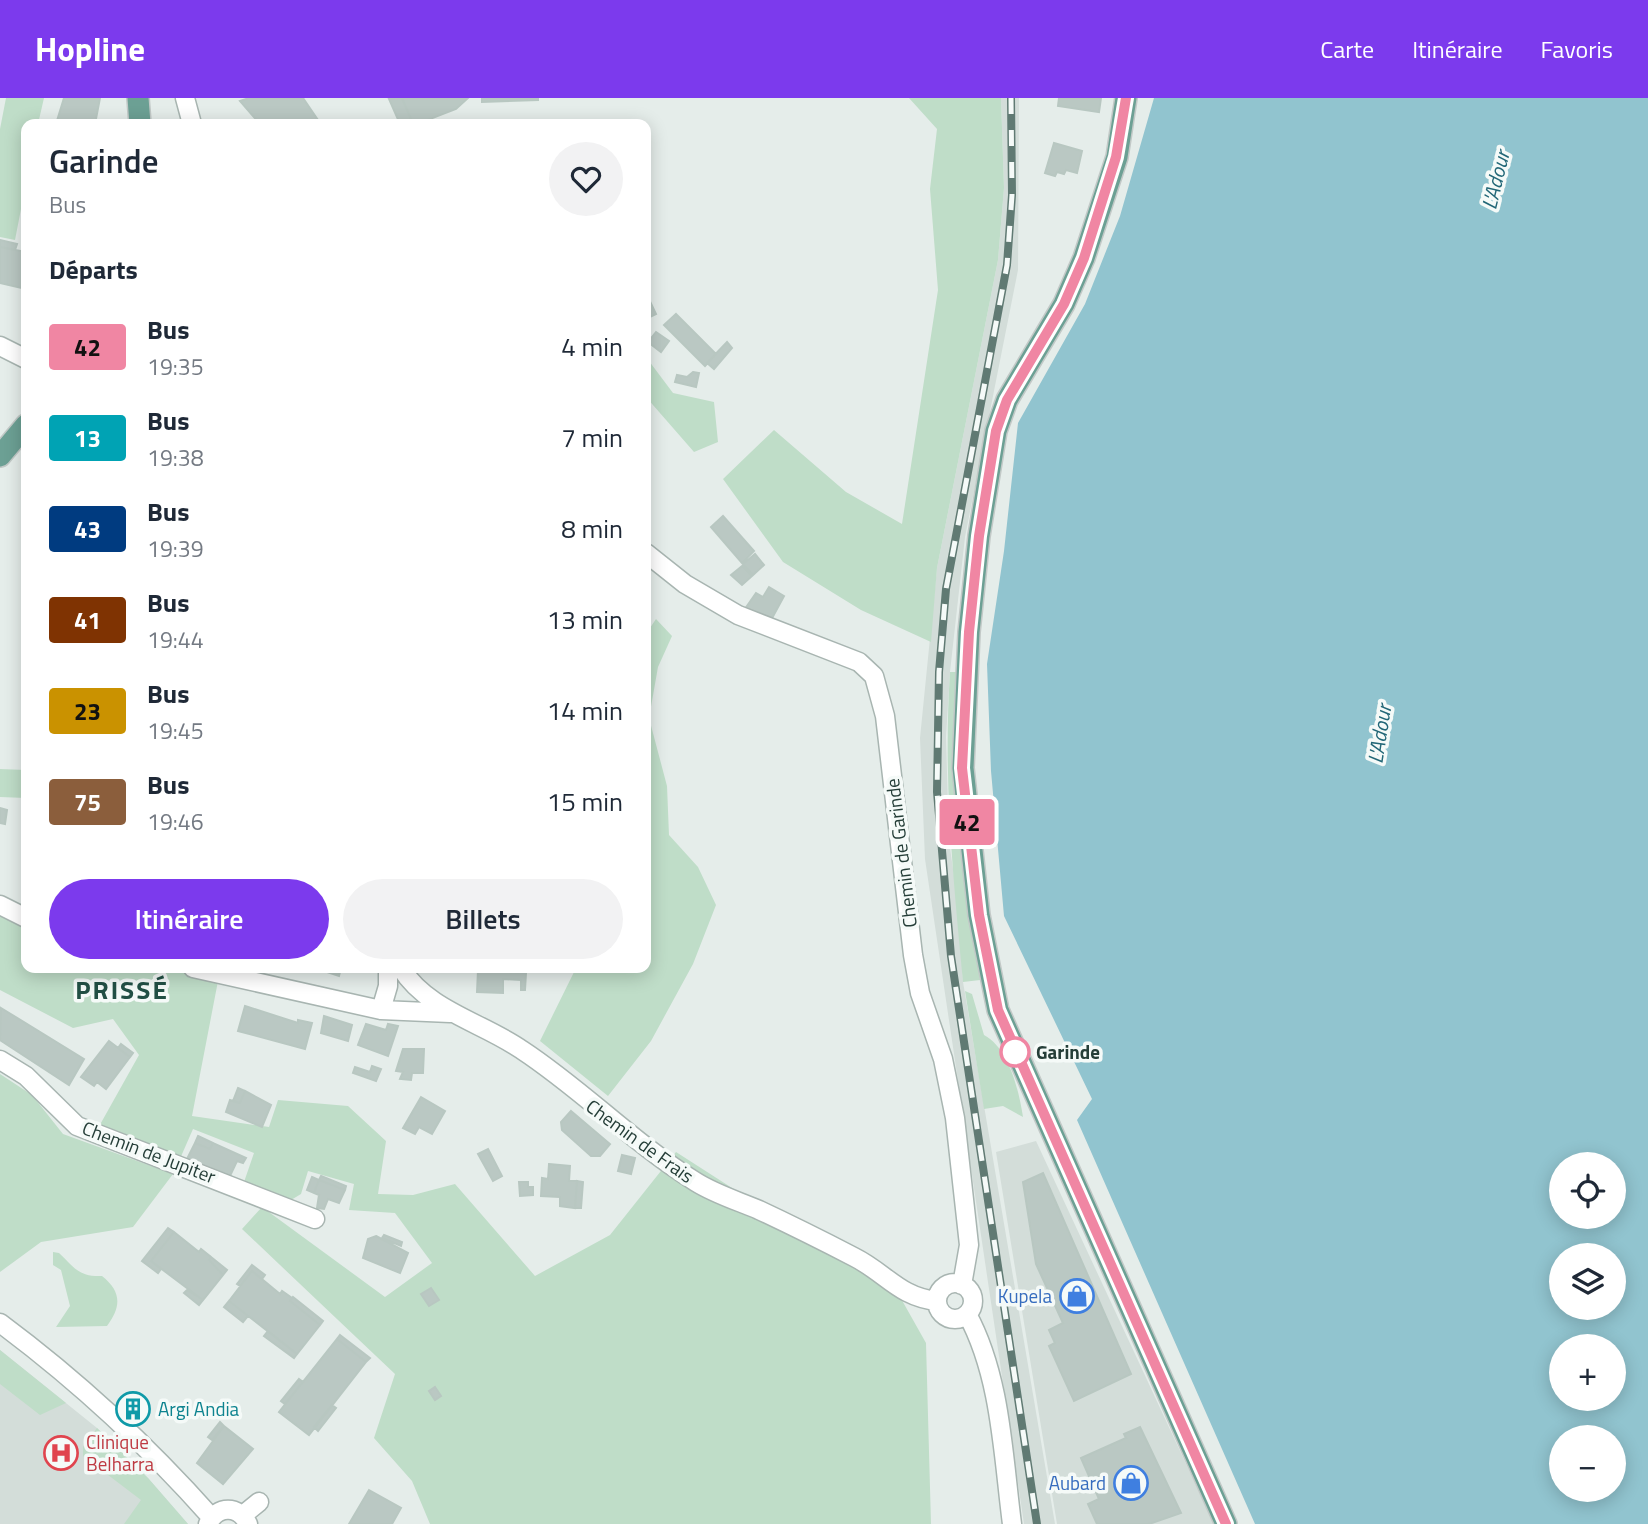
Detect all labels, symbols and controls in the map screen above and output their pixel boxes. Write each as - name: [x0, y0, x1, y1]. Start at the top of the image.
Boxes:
- text: Hopline: [35, 24, 145, 74]
- text: Carte: [1320, 31, 1374, 67]
- text: Itinéraire: [1412, 31, 1503, 67]
- text: Favoris: [1541, 31, 1613, 67]
- text: Garinde: [49, 136, 158, 186]
- button: heart: [549, 142, 623, 216]
- water label: L'Adour: [1472, 145, 1518, 212]
- text: Bus: [49, 187, 86, 222]
- text: Départs: [49, 250, 138, 289]
- text: Bus: [147, 310, 189, 349]
- text: 4 min: [561, 327, 623, 366]
- text: 42: [74, 329, 101, 365]
- text: 19:35: [147, 349, 204, 384]
- text: Bus: [147, 401, 189, 440]
- text: 7 min: [561, 418, 623, 457]
- text: 13: [74, 420, 101, 456]
- text: 19:38: [147, 440, 204, 475]
- text: Bus: [147, 492, 189, 531]
- text: 8 min: [561, 509, 623, 548]
- text: 43: [74, 511, 101, 547]
- text: 19:39: [147, 531, 204, 566]
- text: Bus: [147, 583, 189, 622]
- text: 13 min: [547, 600, 623, 639]
- text: 41: [74, 602, 101, 638]
- text: 19:44: [147, 622, 204, 657]
- text: Bus: [147, 674, 189, 713]
- text: 14 min: [547, 691, 623, 730]
- text: 23: [74, 693, 101, 729]
- water label: L'Adour: [1359, 700, 1400, 766]
- text: 19:45: [147, 713, 204, 748]
- text: Bus: [147, 765, 189, 804]
- street label: Chemin de Garinde: [877, 777, 924, 929]
- text: 15 min: [547, 782, 623, 821]
- text: 75: [74, 784, 101, 820]
- line badge: 42: [936, 799, 998, 845]
- text: 19:46: [147, 804, 204, 839]
- text: 42: [954, 804, 980, 840]
- button: Itinéraire: [49, 879, 329, 959]
- button: Billets: [343, 879, 623, 959]
- district label: PRISSÉ: [75, 970, 169, 1009]
- marker: Garinde: [1000, 1037, 1030, 1067]
- place label: Garinde: [1036, 1037, 1100, 1066]
- street label: Chemin de Frais: [580, 1092, 700, 1190]
- street label: Chemin de Jupiter: [78, 1113, 221, 1190]
- map controls: [1549, 1152, 1626, 1502]
- button: locate: [1549, 1152, 1626, 1229]
- button: layers: [1549, 1243, 1626, 1320]
- shop icon: Kupela: [1058, 1277, 1096, 1315]
- place label: Kupela: [998, 1281, 1052, 1310]
- button: +: [1549, 1334, 1626, 1411]
- building icon: Argi Andia: [114, 1390, 152, 1428]
- place label: Argi Andia: [158, 1394, 240, 1423]
- button: −: [1549, 1425, 1626, 1502]
- place label: Clinique Belharra: [86, 1427, 155, 1478]
- hospital icon: Clinique Belharra: [42, 1434, 80, 1472]
- shop icon: Aubard: [1112, 1464, 1150, 1502]
- place label: Aubard: [1049, 1468, 1106, 1497]

